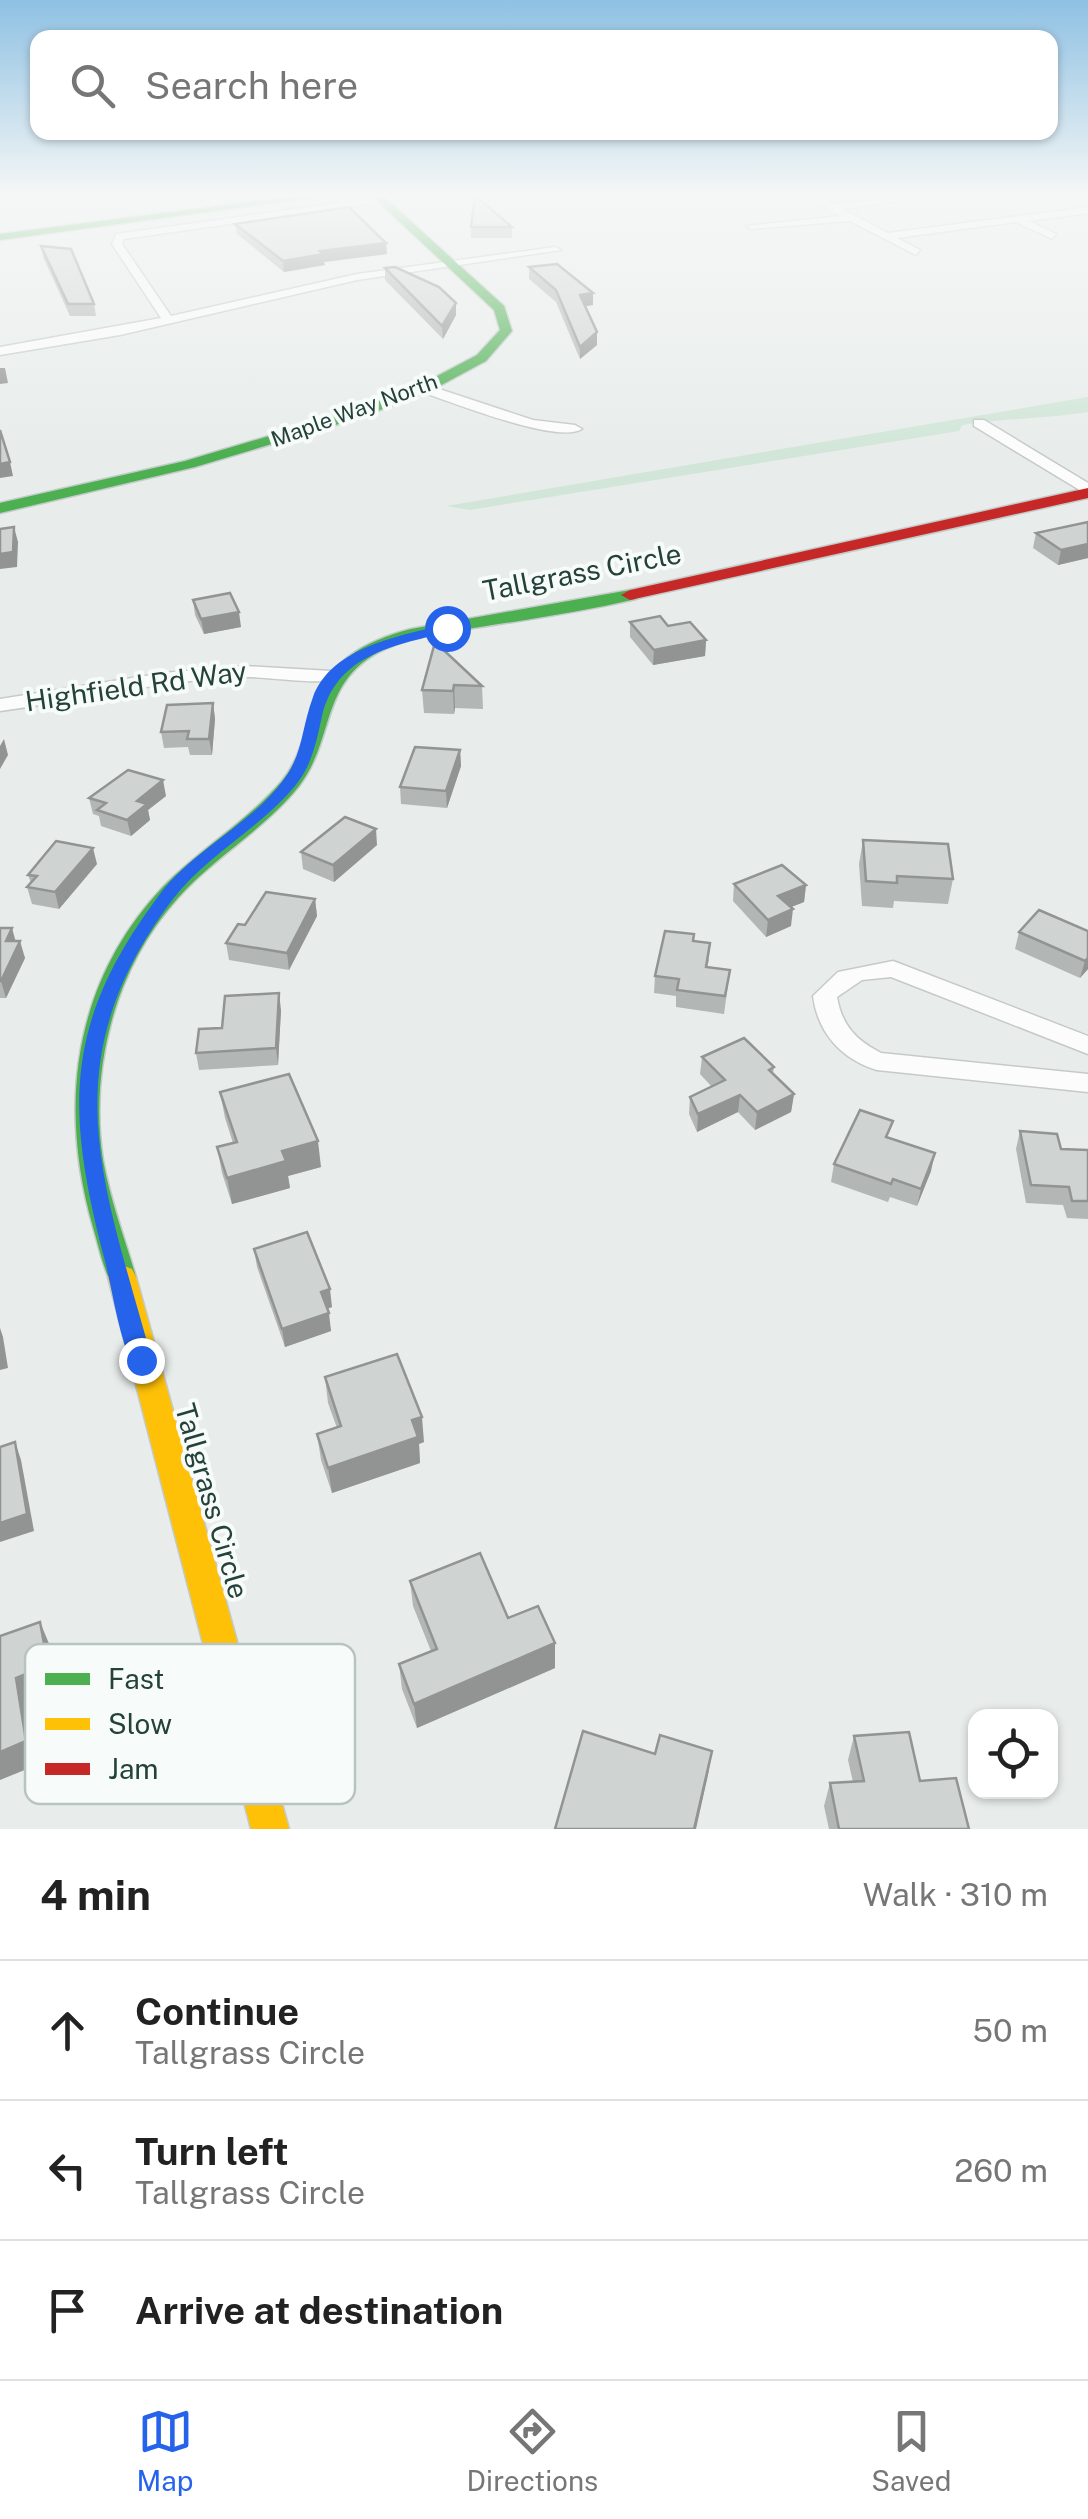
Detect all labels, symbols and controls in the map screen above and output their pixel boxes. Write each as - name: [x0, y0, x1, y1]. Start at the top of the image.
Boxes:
- search box: [30, 30, 1058, 140]
- icon: search: [65, 58, 120, 113]
- text: Search here: [145, 63, 358, 108]
- street label: Maple Way North: [267, 368, 441, 452]
- street label: Tallgrass Circle: [480, 536, 684, 607]
- route start: [425, 606, 471, 652]
- street label: Highfield Rd Way: [23, 654, 249, 717]
- route end: [119, 1338, 165, 1384]
- street label: Tallgrass Circle: [169, 1400, 256, 1602]
- legend: [25, 1644, 355, 1804]
- text: Fast: [108, 1662, 164, 1695]
- text: Slow: [108, 1707, 172, 1740]
- map controls: [968, 1709, 1058, 1799]
- button: locate: [968, 1709, 1058, 1799]
- text: Jam: [108, 1752, 159, 1785]
- text: 4 min: [40, 1870, 151, 1919]
- text: Walk · 310 m: [863, 1876, 1048, 1913]
- text: Continue: [135, 1989, 299, 2034]
- icon: ahead: [40, 2003, 95, 2058]
- text: 50 m: [972, 2012, 1048, 2049]
- text: Tallgrass Circle: [135, 2034, 365, 2071]
- text: Turn left: [135, 2129, 289, 2174]
- icon: left: [40, 2143, 95, 2198]
- text: 260 m: [954, 2152, 1048, 2189]
- text: Tallgrass Circle: [135, 2174, 365, 2211]
- icon: arrive: [40, 2283, 95, 2338]
- text: Arrive at destination: [135, 2288, 503, 2333]
- tab: Map: [137, 2404, 193, 2497]
- tab: Directions: [467, 2404, 598, 2497]
- tab: Saved: [871, 2404, 951, 2497]

